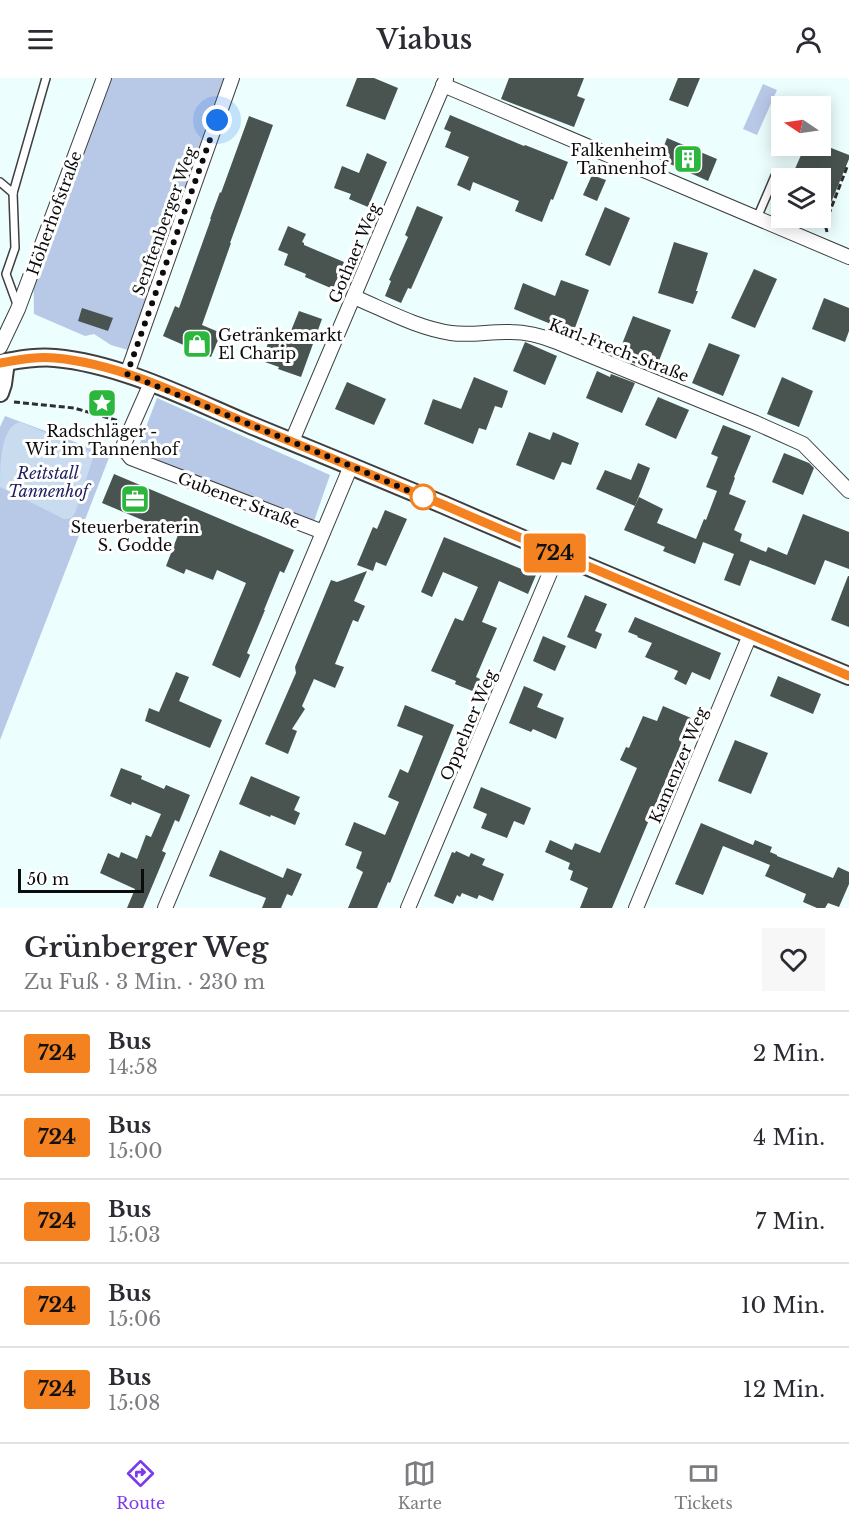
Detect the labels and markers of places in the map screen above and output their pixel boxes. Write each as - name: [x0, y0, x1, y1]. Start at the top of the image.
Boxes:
- place label: Falkenheim Tannenhof: [571, 140, 669, 178]
- building icon: Falkenheim Tannenhof: [672, 143, 704, 175]
- place label: Getränkemarkt El Charip: [218, 325, 343, 363]
- shop icon: Getränkemarkt El Charip: [181, 328, 213, 360]
- place icon: Radschläger - Wir im Tannenhof: [86, 387, 118, 419]
- place label: Radschläger - Wir im Tannenhof: [24, 421, 181, 459]
- office icon: Steuerberaterin S. Godde: [119, 483, 151, 515]
- unlabelled marker: [410, 484, 436, 510]
- place label: Steuerberaterin S. Godde: [71, 517, 199, 555]

